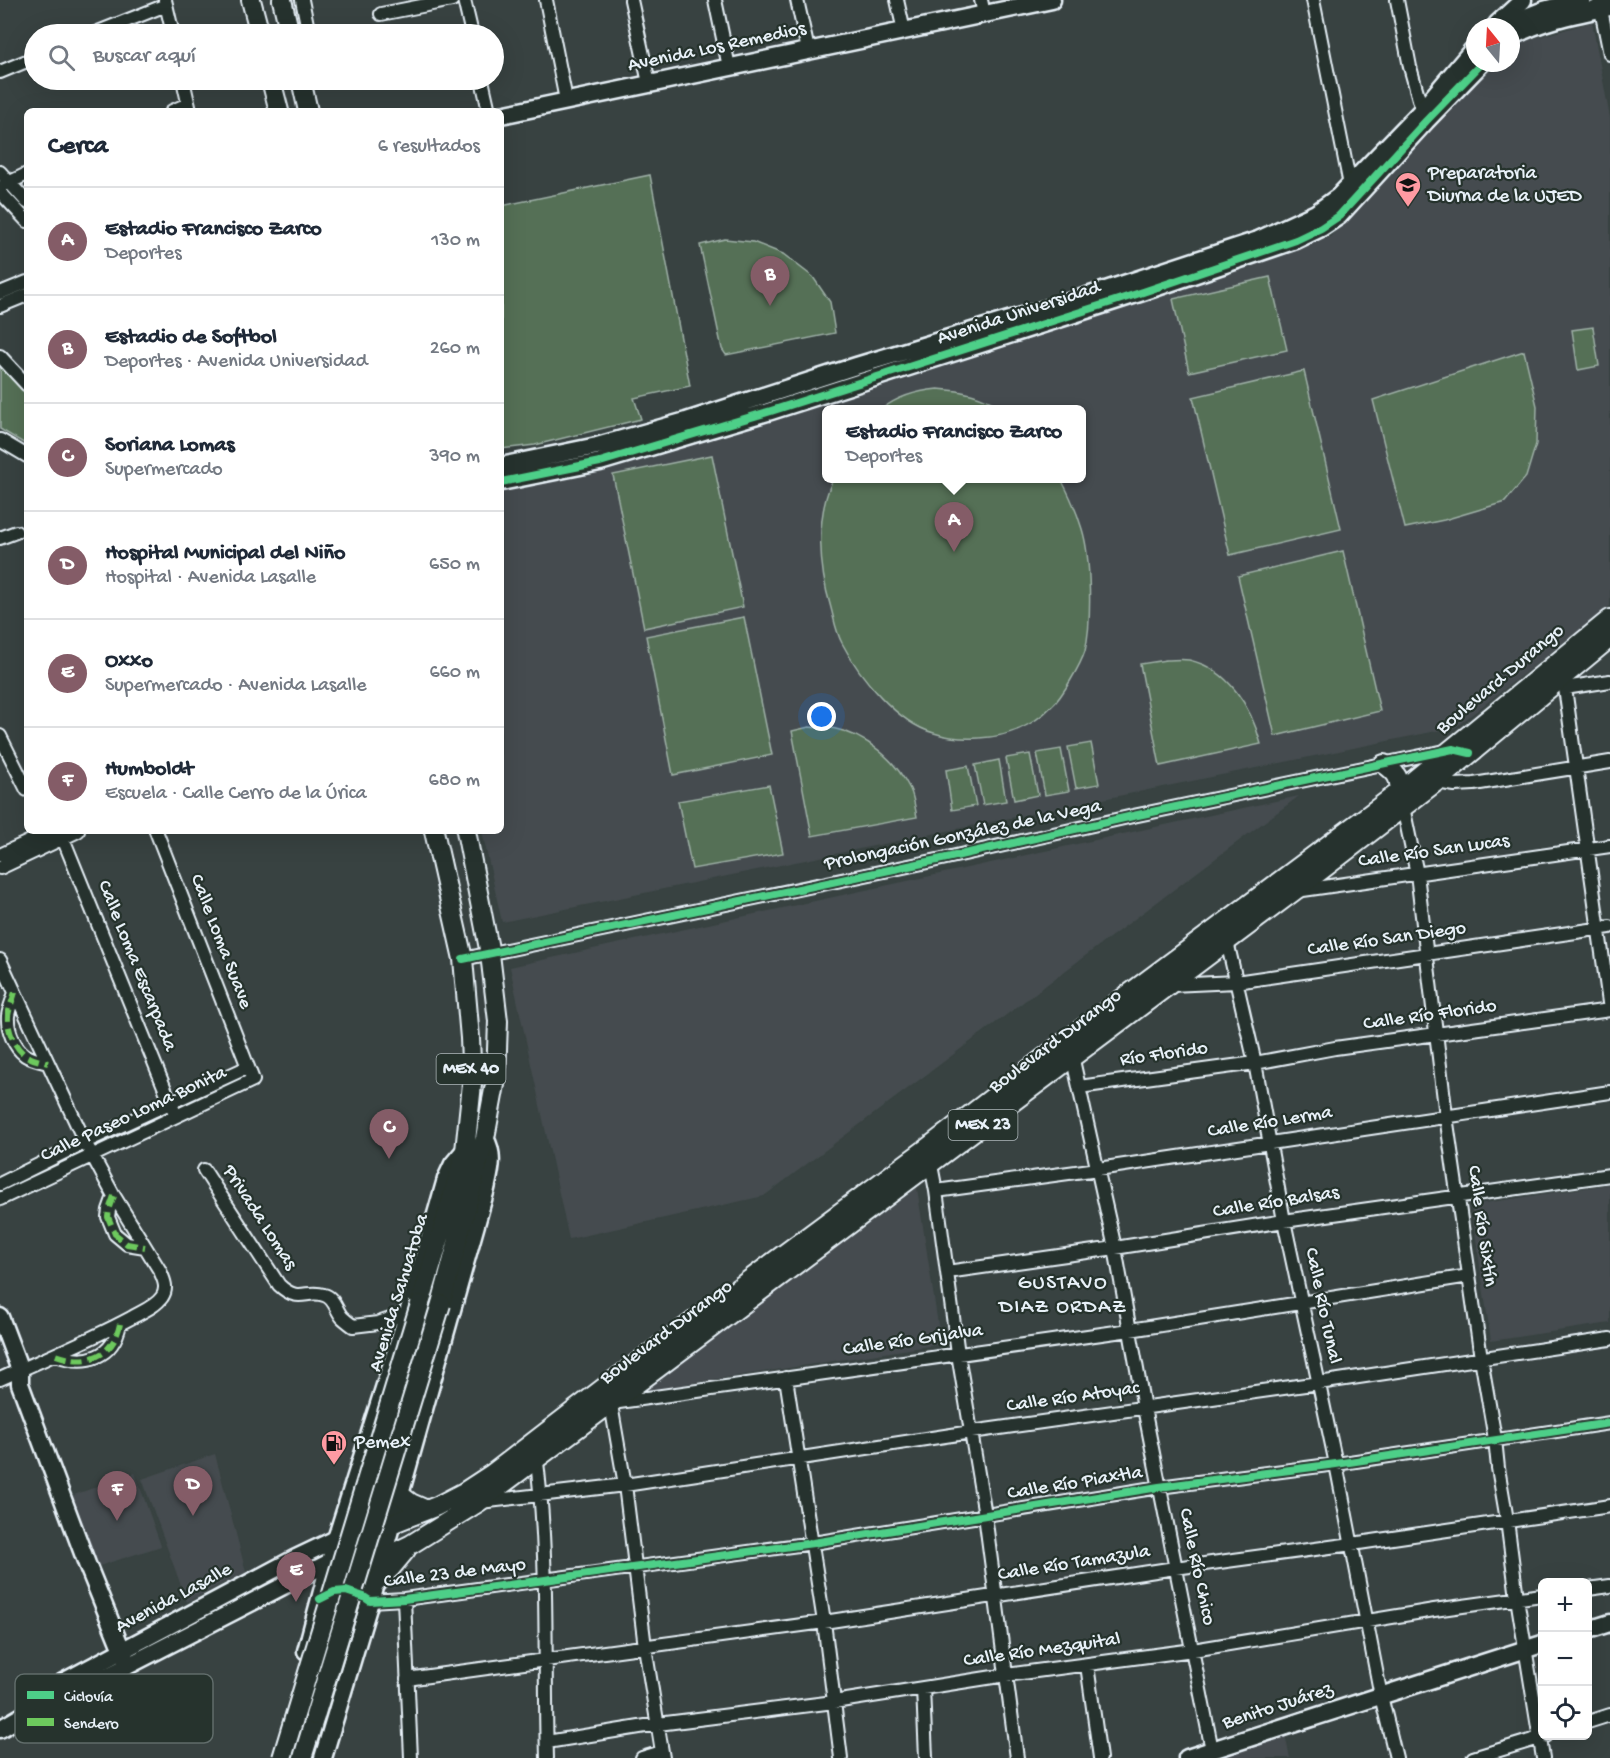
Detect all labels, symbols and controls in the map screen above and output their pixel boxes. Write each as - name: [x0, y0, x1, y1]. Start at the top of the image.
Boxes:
- street label: Avenida Los Remedios: [626, 18, 809, 78]
- north arrow: [1466, 18, 1520, 72]
- search box: [24, 24, 504, 90]
- icon: search: [45, 41, 78, 74]
- text: Buscar aquí: [93, 44, 196, 70]
- text: Cerca: [48, 132, 108, 163]
- text: 6 resultados: [378, 136, 480, 159]
- place label: Preparatoria Diurna de la UJED: [1426, 163, 1583, 209]
- school or university icon: Preparatoria Diurna de la UJED: [1393, 170, 1423, 208]
- text: Estadio Francisco Zarco: [105, 217, 322, 243]
- text: A: [62, 230, 73, 253]
- text: 130 m: [431, 230, 480, 253]
- text: Deportes: [105, 243, 182, 266]
- pin: B: [750, 256, 790, 306]
- street label: Avenida Universidad: [935, 276, 1106, 351]
- text: Estadio de Softbol: [105, 325, 277, 351]
- text: B: [62, 338, 73, 361]
- text: 260 m: [430, 338, 480, 361]
- text: Deportes · Avenida Universidad: [105, 351, 367, 374]
- popup: [822, 405, 1086, 483]
- text: Estadio Francisco Zarco: [846, 420, 1062, 446]
- text: Soriana Lomas: [105, 433, 235, 459]
- text: C: [62, 446, 73, 469]
- text: 390 m: [429, 446, 480, 469]
- text: Deportes: [846, 446, 922, 469]
- text: Supermercado: [105, 459, 223, 482]
- pin: A: [934, 502, 974, 552]
- text: Hospital Municipal del Niño: [105, 541, 345, 567]
- text: D: [61, 554, 74, 577]
- text: 650 m: [429, 554, 480, 577]
- text: Hospital · Avenida Lasalle: [105, 567, 316, 590]
- street label: Boulevard Durango: [1432, 620, 1570, 741]
- text: Oxxo: [105, 649, 153, 675]
- text: E: [61, 662, 74, 685]
- text: 660 m: [429, 662, 480, 685]
- text: Supermercado · Avenida Lasalle: [105, 675, 367, 698]
- your location: [807, 702, 836, 731]
- text: Humboldt: [105, 757, 193, 783]
- text: F: [62, 770, 73, 793]
- text: 680 m: [429, 770, 480, 793]
- text: Escuela · Calle Cerro de la Úrica: [105, 783, 367, 806]
- street label: Prolongación González de la Vega: [821, 795, 1105, 877]
- street label: Calle Río San Lucas: [1357, 830, 1512, 874]
- street label: Calle Loma Suave: [184, 871, 257, 1013]
- street label: Calle Loma Escarpada: [91, 877, 181, 1056]
- street label: Calle Río San Diego: [1306, 917, 1468, 963]
- street label: Boulevard Durango: [984, 985, 1127, 1100]
- street label: Calle Río Florido: [1362, 995, 1498, 1037]
- street label: Río Florido: [1119, 1037, 1209, 1073]
- road number: MEX 40: [436, 1054, 506, 1084]
- street label: Calle Paseo Loma Bonita: [38, 1061, 231, 1168]
- street label: Calle Río Lerma: [1206, 1102, 1335, 1144]
- pin: C: [370, 1110, 408, 1159]
- road number: MEX 23: [948, 1110, 1018, 1140]
- street label: Privada Lomas: [216, 1160, 302, 1275]
- street label: Calle Río Sixtín: [1461, 1164, 1501, 1288]
- street label: Calle Río Balsas: [1211, 1182, 1341, 1224]
- street label: Avenida Sahuatoba: [365, 1210, 435, 1375]
- street label: Calle Río Tunal: [1299, 1246, 1345, 1366]
- district label: GUSTAVO DIAZ ORDAZ: [997, 1272, 1127, 1321]
- street label: Boulevard Durango: [595, 1276, 738, 1391]
- street label: Calle Río Grijalva: [842, 1320, 985, 1362]
- street label: Calle Río Atoyac: [1005, 1377, 1142, 1419]
- fuel station icon: Pemex: [319, 1428, 349, 1466]
- place label: Pemex: [353, 1432, 411, 1455]
- street label: Calle Río Piaxtla: [1006, 1462, 1145, 1506]
- pin: D: [174, 1466, 212, 1516]
- pin: F: [98, 1472, 136, 1521]
- street label: Calle Río Chico: [1172, 1506, 1220, 1628]
- street label: Calle Río Tamazula: [996, 1540, 1153, 1587]
- pin: E: [276, 1552, 316, 1602]
- street label: Calle 23 de Mayo: [383, 1554, 527, 1594]
- street label: Avenida Lasalle: [112, 1558, 237, 1639]
- map controls: [1538, 1578, 1592, 1740]
- button: +: [1538, 1578, 1592, 1632]
- street label: Calle Río Mezquital: [962, 1629, 1122, 1673]
- button: −: [1538, 1632, 1592, 1686]
- legend: [15, 1674, 213, 1743]
- street label: Benito Juárez: [1219, 1678, 1337, 1736]
- button: locate: [1538, 1686, 1592, 1740]
- text: Ciclovía: [64, 1689, 114, 1708]
- text: Sendero: [64, 1716, 119, 1735]

